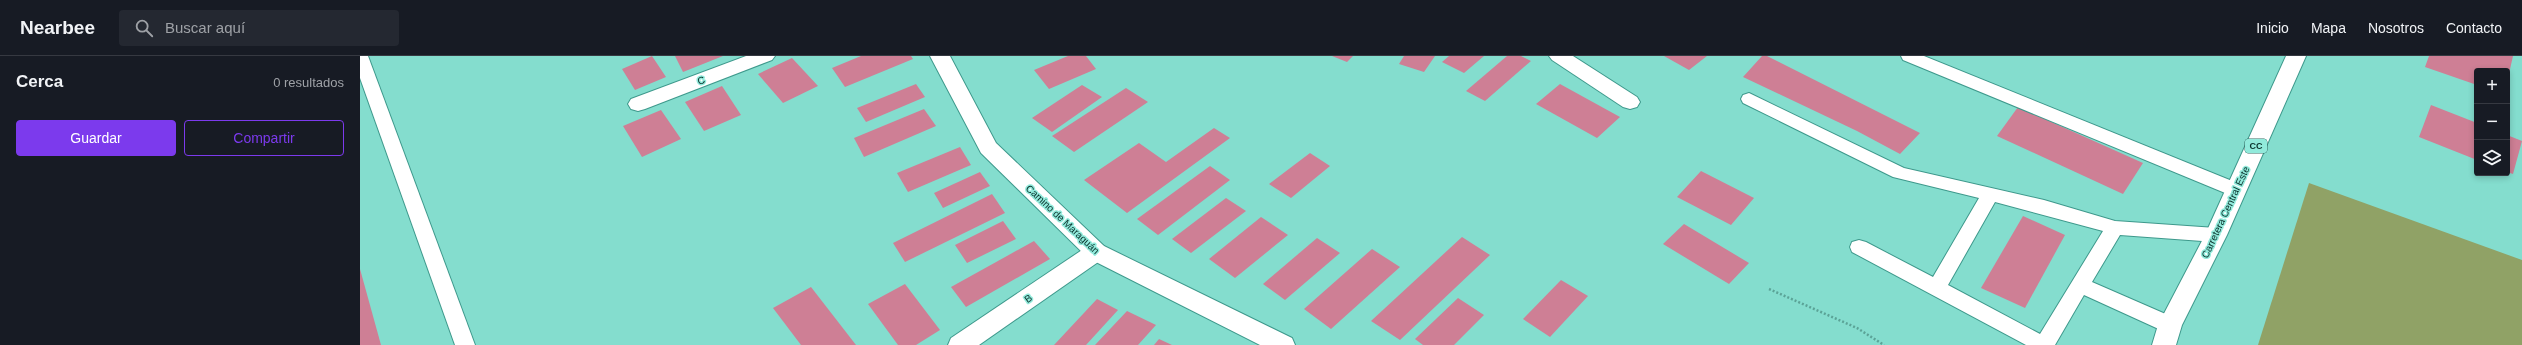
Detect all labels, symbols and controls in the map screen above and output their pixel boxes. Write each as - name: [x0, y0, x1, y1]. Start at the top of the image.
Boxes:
- search box: [119, 10, 399, 46]
- text: Nearbee: [20, 17, 95, 38]
- icon: search: [133, 17, 155, 39]
- text: Buscar aquí: [165, 19, 245, 36]
- text: Inicio: [2256, 20, 2289, 36]
- text: Mapa: [2311, 20, 2346, 36]
- text: Nosotros: [2368, 20, 2424, 36]
- text: Contacto: [2446, 20, 2502, 36]
- map controls: [2474, 68, 2510, 176]
- button: +: [2474, 68, 2510, 104]
- text: Cerca: [16, 72, 63, 91]
- street label: C: [696, 74, 707, 87]
- text: 0 resultados: [273, 75, 344, 90]
- button: −: [2474, 104, 2510, 140]
- button: Guardar: [16, 120, 176, 156]
- button: Compartir: [184, 120, 344, 156]
- road number: CC: [2245, 139, 2267, 153]
- button: layers: [2474, 140, 2510, 176]
- street label: Carretera Central Este: [2199, 164, 2252, 260]
- street label: Camino de Maraguán: [1024, 183, 1102, 256]
- street label: B: [1022, 292, 1034, 305]

